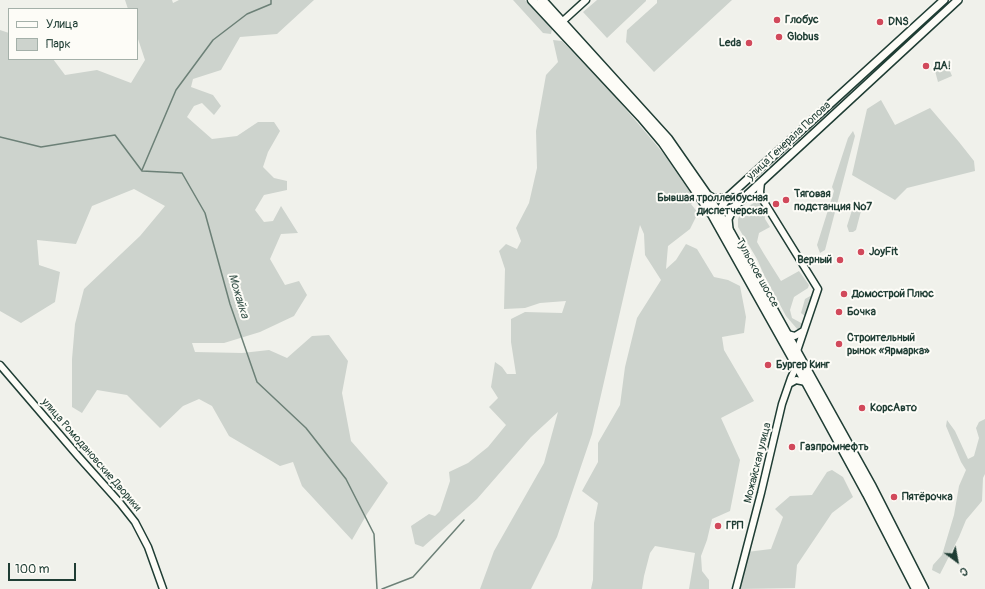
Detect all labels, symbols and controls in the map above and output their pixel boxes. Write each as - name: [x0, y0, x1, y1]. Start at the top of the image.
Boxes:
- legend: [8, 8, 138, 60]
- place label: Глобус: [785, 13, 819, 27]
- marker: Глобус: [772, 15, 782, 25]
- place label: DNS: [888, 15, 909, 29]
- text: Улица: [46, 17, 78, 32]
- marker: DNS: [875, 17, 885, 27]
- place label: Globus: [787, 30, 819, 44]
- marker: Globus: [774, 32, 784, 42]
- place label: Leda: [719, 36, 741, 50]
- text: Парк: [46, 37, 71, 52]
- marker: Leda: [744, 38, 754, 48]
- place label: ДА!: [934, 59, 951, 73]
- marker: ДА!: [921, 61, 931, 71]
- street label: улица Генерала Попова: [744, 99, 834, 183]
- place label: Тяговая подстанция №7: [794, 187, 872, 213]
- place label: Бывшая троллейбусная диспетчерская: [657, 191, 768, 217]
- marker: Тяговая подстанция №7: [781, 195, 791, 205]
- marker: Бывшая троллейбусная диспетчерская: [771, 199, 781, 209]
- street label: Тульское шоссе: [733, 236, 781, 310]
- place label: JoyFit: [869, 245, 898, 259]
- marker: JoyFit: [856, 247, 866, 257]
- place label: Верный: [797, 253, 832, 267]
- marker: Верный: [835, 255, 845, 265]
- water label: Можайка: [224, 272, 252, 320]
- place label: Домострой Плюс: [852, 287, 934, 301]
- marker: Домострой Плюс: [839, 289, 849, 299]
- place label: Бочка: [847, 305, 876, 319]
- marker: Бочка: [834, 307, 844, 317]
- place label: Строительный рынок «Ярмарка»: [847, 331, 930, 357]
- marker: Строительный рынок «Ярмарка»: [834, 339, 844, 349]
- place label: Бургер Кинг: [776, 358, 830, 372]
- marker: Бургер Кинг: [763, 360, 773, 370]
- street label: улица Ромодановские Дворики: [38, 396, 144, 514]
- place label: КорсАвто: [870, 401, 917, 415]
- marker: КорсАвто: [857, 403, 867, 413]
- street label: Можайская улица: [742, 421, 774, 505]
- place label: Газпромнефть: [800, 440, 869, 454]
- marker: Газпромнефть: [787, 442, 797, 452]
- place label: Пятёрочка: [902, 490, 953, 504]
- marker: Пятёрочка: [889, 492, 899, 502]
- place label: ГРП: [726, 519, 743, 533]
- marker: ГРП: [713, 521, 723, 531]
- north arrow: [937, 541, 977, 581]
- scale bar: [10, 555, 78, 581]
- text: 100 m: [15, 562, 49, 577]
- text: С: [957, 564, 970, 579]

